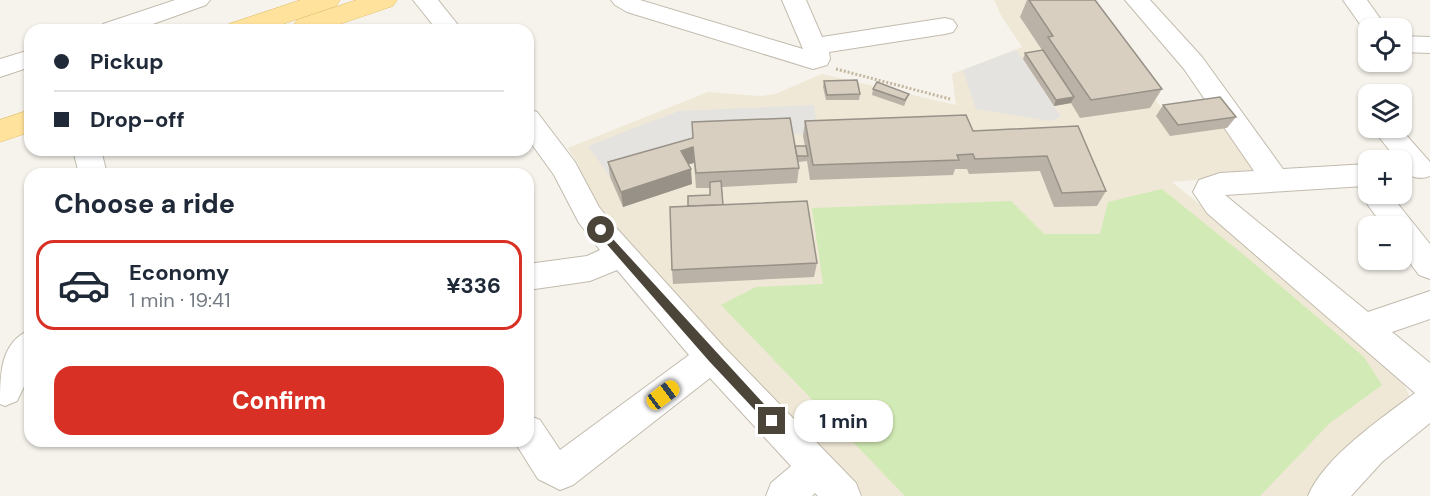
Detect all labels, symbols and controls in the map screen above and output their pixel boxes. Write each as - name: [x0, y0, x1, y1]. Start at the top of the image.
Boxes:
- map controls: [1358, 18, 1412, 270]
- button: locate: [1358, 18, 1412, 72]
- text: Pickup: [90, 47, 164, 76]
- button: layers: [1358, 84, 1412, 138]
- text: Drop-off: [90, 105, 185, 134]
- button: +: [1358, 150, 1412, 204]
- text: Choose a ride: [54, 186, 235, 221]
- route start: [587, 216, 614, 243]
- button: −: [1358, 216, 1412, 270]
- icon: car: [57, 258, 111, 312]
- text: Economy: [129, 258, 229, 287]
- text: ¥336: [446, 271, 501, 300]
- text: 1 min · 19:41: [129, 287, 230, 313]
- button: Confirm: [54, 366, 504, 435]
- car: [643, 377, 683, 413]
- callout: 1 min: [793, 400, 892, 442]
- route end: [758, 407, 785, 434]
- text: 1 min: [819, 408, 868, 434]

